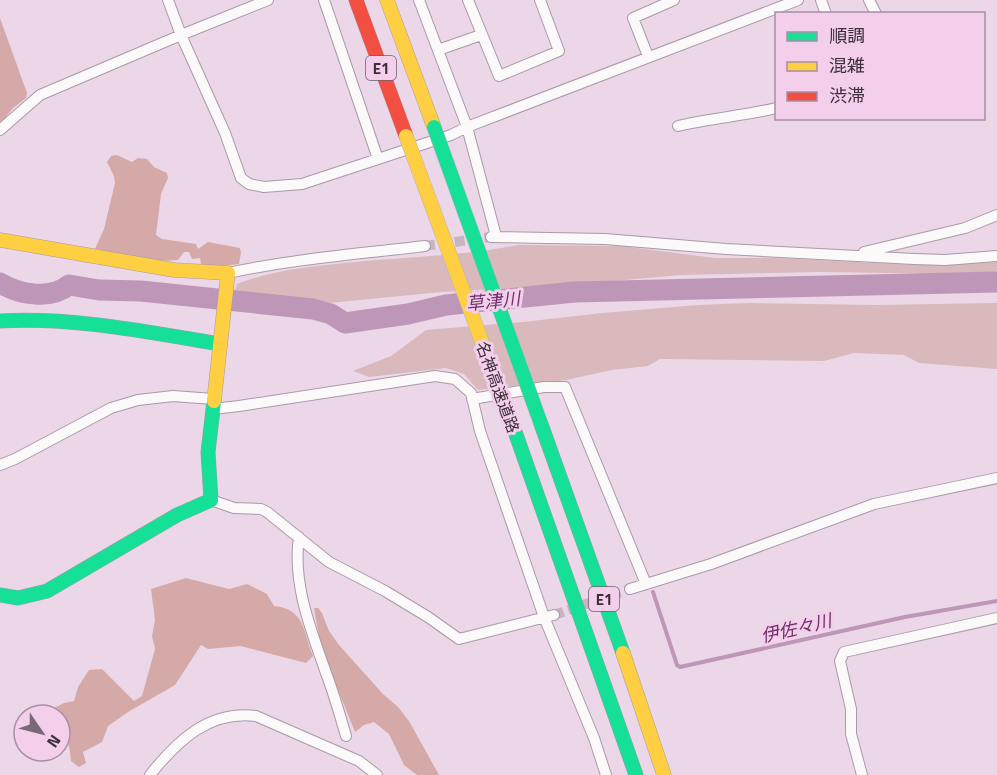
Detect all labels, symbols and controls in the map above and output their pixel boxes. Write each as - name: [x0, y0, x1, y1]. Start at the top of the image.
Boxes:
- legend: [775, 12, 985, 120]
- text: 順調: [829, 22, 865, 49]
- text: 混雑: [829, 52, 865, 79]
- road number: E1: [366, 56, 396, 80]
- text: 渋滞: [829, 82, 865, 109]
- water label: 草津川: [465, 285, 523, 317]
- street label: 名神高速道路: [470, 338, 526, 436]
- road number: E1: [589, 587, 619, 611]
- water label: 伊佐々川: [758, 606, 836, 649]
- north arrow: [12, 703, 72, 763]
- text: N: [41, 730, 67, 753]

